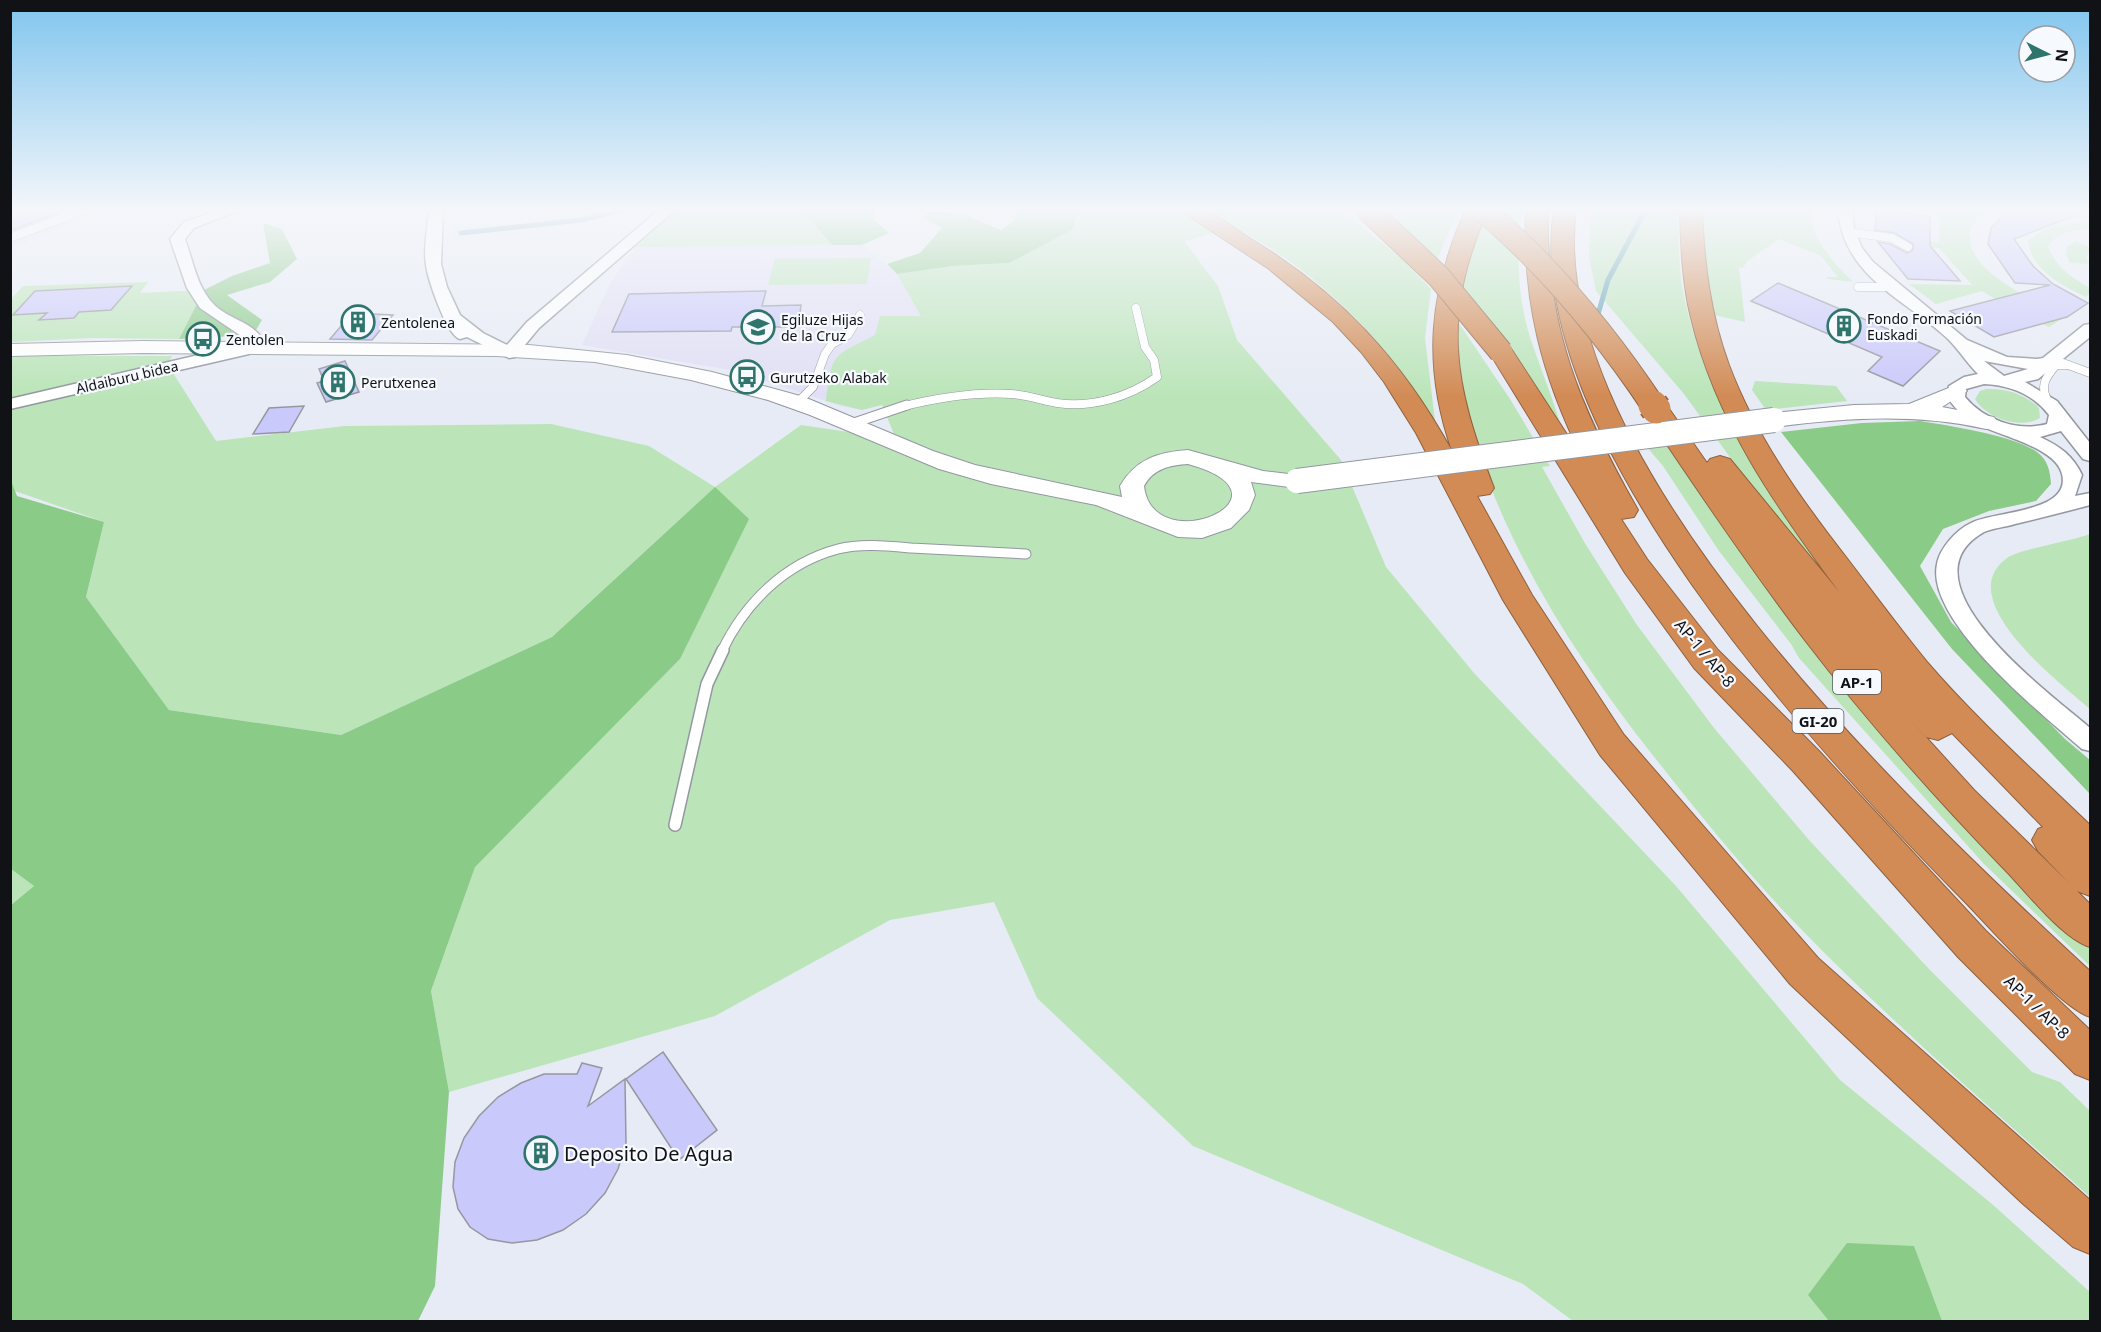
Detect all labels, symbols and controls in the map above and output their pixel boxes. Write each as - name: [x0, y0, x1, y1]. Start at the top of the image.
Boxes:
- north arrow: [2017, 24, 2077, 84]
- text: N: [2050, 48, 2074, 63]
- building icon: Zentolenea: [340, 304, 376, 340]
- building icon: Fondo Formación Euskadi: [1826, 308, 1862, 344]
- school or university icon: Egiluze Hijas de la Cruz: [740, 309, 776, 345]
- place label: Fondo Formación Euskadi: [1867, 309, 1982, 344]
- place label: Egiluze Hijas de la Cruz: [781, 310, 864, 345]
- place label: Zentolenea: [381, 313, 455, 332]
- bus stop icon: Zentolen: [185, 321, 221, 357]
- place label: Zentolen: [226, 330, 284, 349]
- street label: Aldaiburu bidea: [74, 356, 180, 398]
- bus stop icon: Gurutzeko Alabak: [729, 359, 765, 395]
- building icon: Perutxenea: [320, 364, 356, 400]
- place label: Gurutzeko Alabak: [770, 368, 887, 387]
- place label: Perutxenea: [361, 373, 436, 392]
- street label: AP-1 / AP-8: [1670, 614, 1740, 692]
- road number: AP-1: [1833, 670, 1881, 694]
- road number: GI-20: [1792, 709, 1844, 733]
- street label: AP-1 / AP-8: [2000, 970, 2074, 1044]
- building icon: Deposito De Agua: [523, 1135, 559, 1171]
- place label: Deposito De Agua: [564, 1140, 733, 1167]

